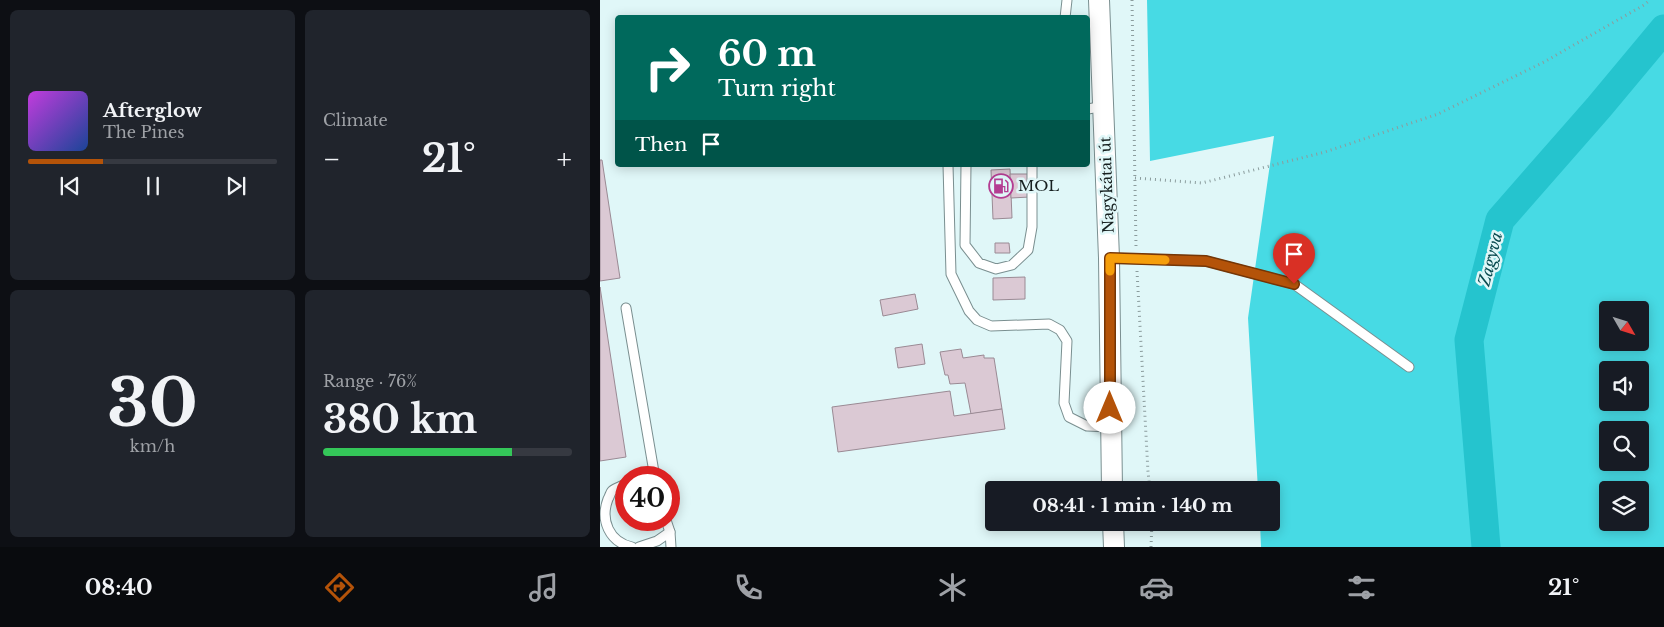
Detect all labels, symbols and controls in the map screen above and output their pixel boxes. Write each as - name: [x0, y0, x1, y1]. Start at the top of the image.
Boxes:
- text: 60 m: [718, 32, 816, 75]
- icon: right: [635, 35, 700, 100]
- text: Turn right: [718, 75, 836, 102]
- text: Afterglow: [103, 99, 202, 122]
- text: Climate: [323, 110, 388, 130]
- text: The Pines: [103, 122, 185, 142]
- icon: arrive: [697, 130, 725, 158]
- text: Then: [635, 133, 687, 156]
- text: 21°: [422, 135, 476, 182]
- street label: Nagykátai út: [1095, 136, 1118, 234]
- text: −: [323, 142, 341, 177]
- text: +: [557, 142, 572, 177]
- icon: previous: [56, 172, 84, 200]
- icon: pause: [139, 172, 167, 200]
- icon: next: [222, 172, 250, 200]
- fuel station icon: MOL: [988, 173, 1014, 199]
- place label: MOL: [1018, 176, 1059, 195]
- water label: Zagyva: [1473, 230, 1506, 289]
- pin: [1273, 233, 1315, 284]
- icon: arrive: [1280, 240, 1308, 268]
- north arrow: [1599, 301, 1649, 351]
- map controls: [1599, 301, 1649, 531]
- button: sound: [1599, 361, 1649, 411]
- text: 30: [107, 363, 198, 444]
- text: Range · 76%: [323, 371, 417, 391]
- position arrow: [1083, 381, 1135, 433]
- text: 380 km: [323, 396, 477, 443]
- button: search: [1599, 421, 1649, 471]
- text: km/h: [130, 436, 175, 456]
- speed limit sign: 40: [615, 466, 680, 531]
- button: layers: [1599, 481, 1649, 531]
- text: 08:41 · 1 min · 140 m: [1033, 494, 1232, 517]
- icon: directions: [322, 570, 357, 605]
- icon: music: [526, 570, 561, 605]
- icon: phone: [731, 570, 766, 605]
- icon: climate: [935, 570, 970, 605]
- icon: car: [1139, 570, 1174, 605]
- icon: filters: [1344, 570, 1379, 605]
- text: 08:40: [85, 574, 153, 601]
- text: 21°: [1548, 574, 1579, 601]

